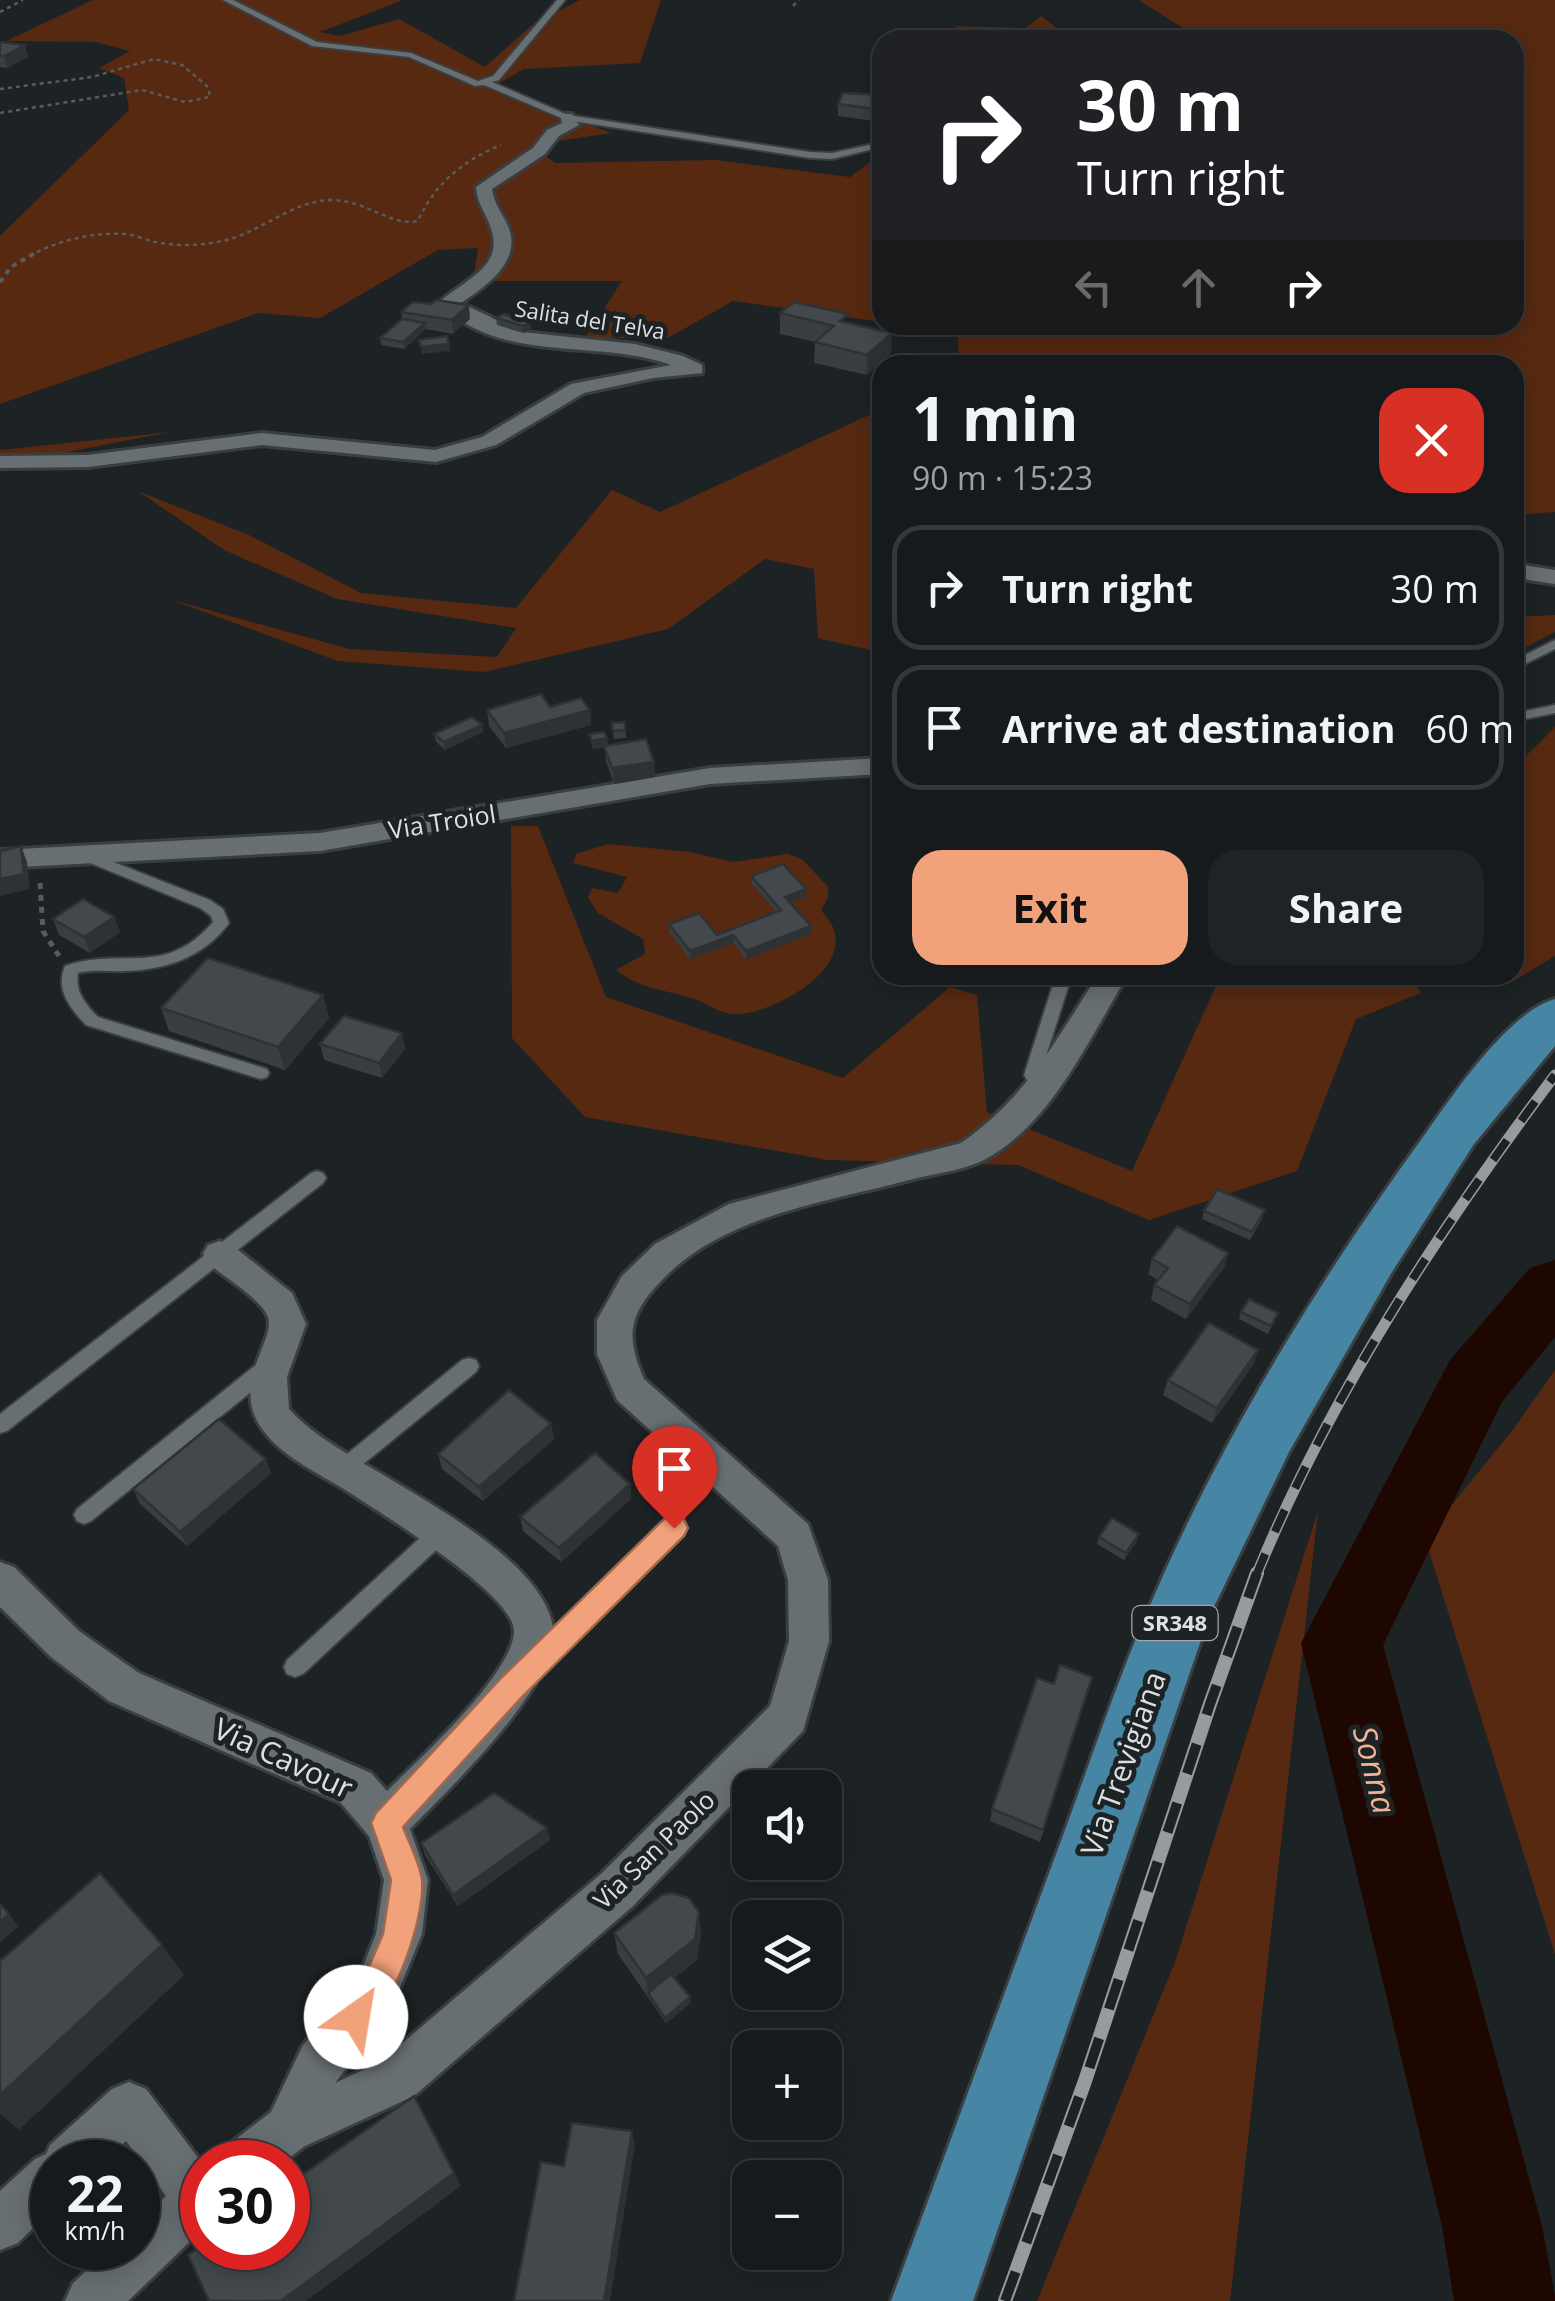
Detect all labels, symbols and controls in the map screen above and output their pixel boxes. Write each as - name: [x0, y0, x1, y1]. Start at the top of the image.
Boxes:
- text: 30 m: [1077, 56, 1244, 152]
- icon: right: [912, 70, 1042, 200]
- text: Turn right: [1077, 147, 1285, 208]
- icon: left: [1066, 260, 1121, 315]
- icon: ahead: [1171, 260, 1226, 315]
- icon: right: [1276, 260, 1331, 315]
- street label: Salita del Telva: [513, 292, 667, 346]
- text: 1 min: [912, 377, 1079, 459]
- button: close: [1379, 388, 1484, 493]
- text: 90 m · 15:23: [912, 456, 1093, 499]
- icon: right: [917, 560, 972, 615]
- text: Turn right: [1002, 562, 1193, 614]
- text: 30 m: [1390, 562, 1479, 614]
- icon: arrive: [917, 700, 972, 755]
- text: Arrive at destination: [1002, 702, 1396, 754]
- text: 60 m: [1426, 702, 1514, 754]
- street label: Via Troiol: [386, 796, 498, 846]
- button: Exit: [912, 850, 1188, 965]
- button: Share: [1208, 850, 1484, 965]
- pin: [632, 1426, 717, 1529]
- icon: arrive: [647, 1441, 702, 1496]
- road number: SR348: [1132, 1606, 1218, 1640]
- street label: Via Trevigiana: [1070, 1665, 1175, 1862]
- street label: Via Cavour: [207, 1708, 360, 1808]
- water label: Sonna: [1344, 1721, 1407, 1818]
- map controls: [732, 1770, 842, 2270]
- button: sound: [732, 1770, 842, 1880]
- street label: Via San Paolo: [585, 1783, 721, 1916]
- button: layers: [732, 1900, 842, 2010]
- position arrow: [304, 1965, 408, 2069]
- button: +: [732, 2030, 842, 2140]
- speed limit sign: 30: [180, 2140, 310, 2270]
- text: 22: [66, 2159, 124, 2227]
- button: −: [732, 2160, 842, 2270]
- text: km/h: [65, 2213, 125, 2247]

